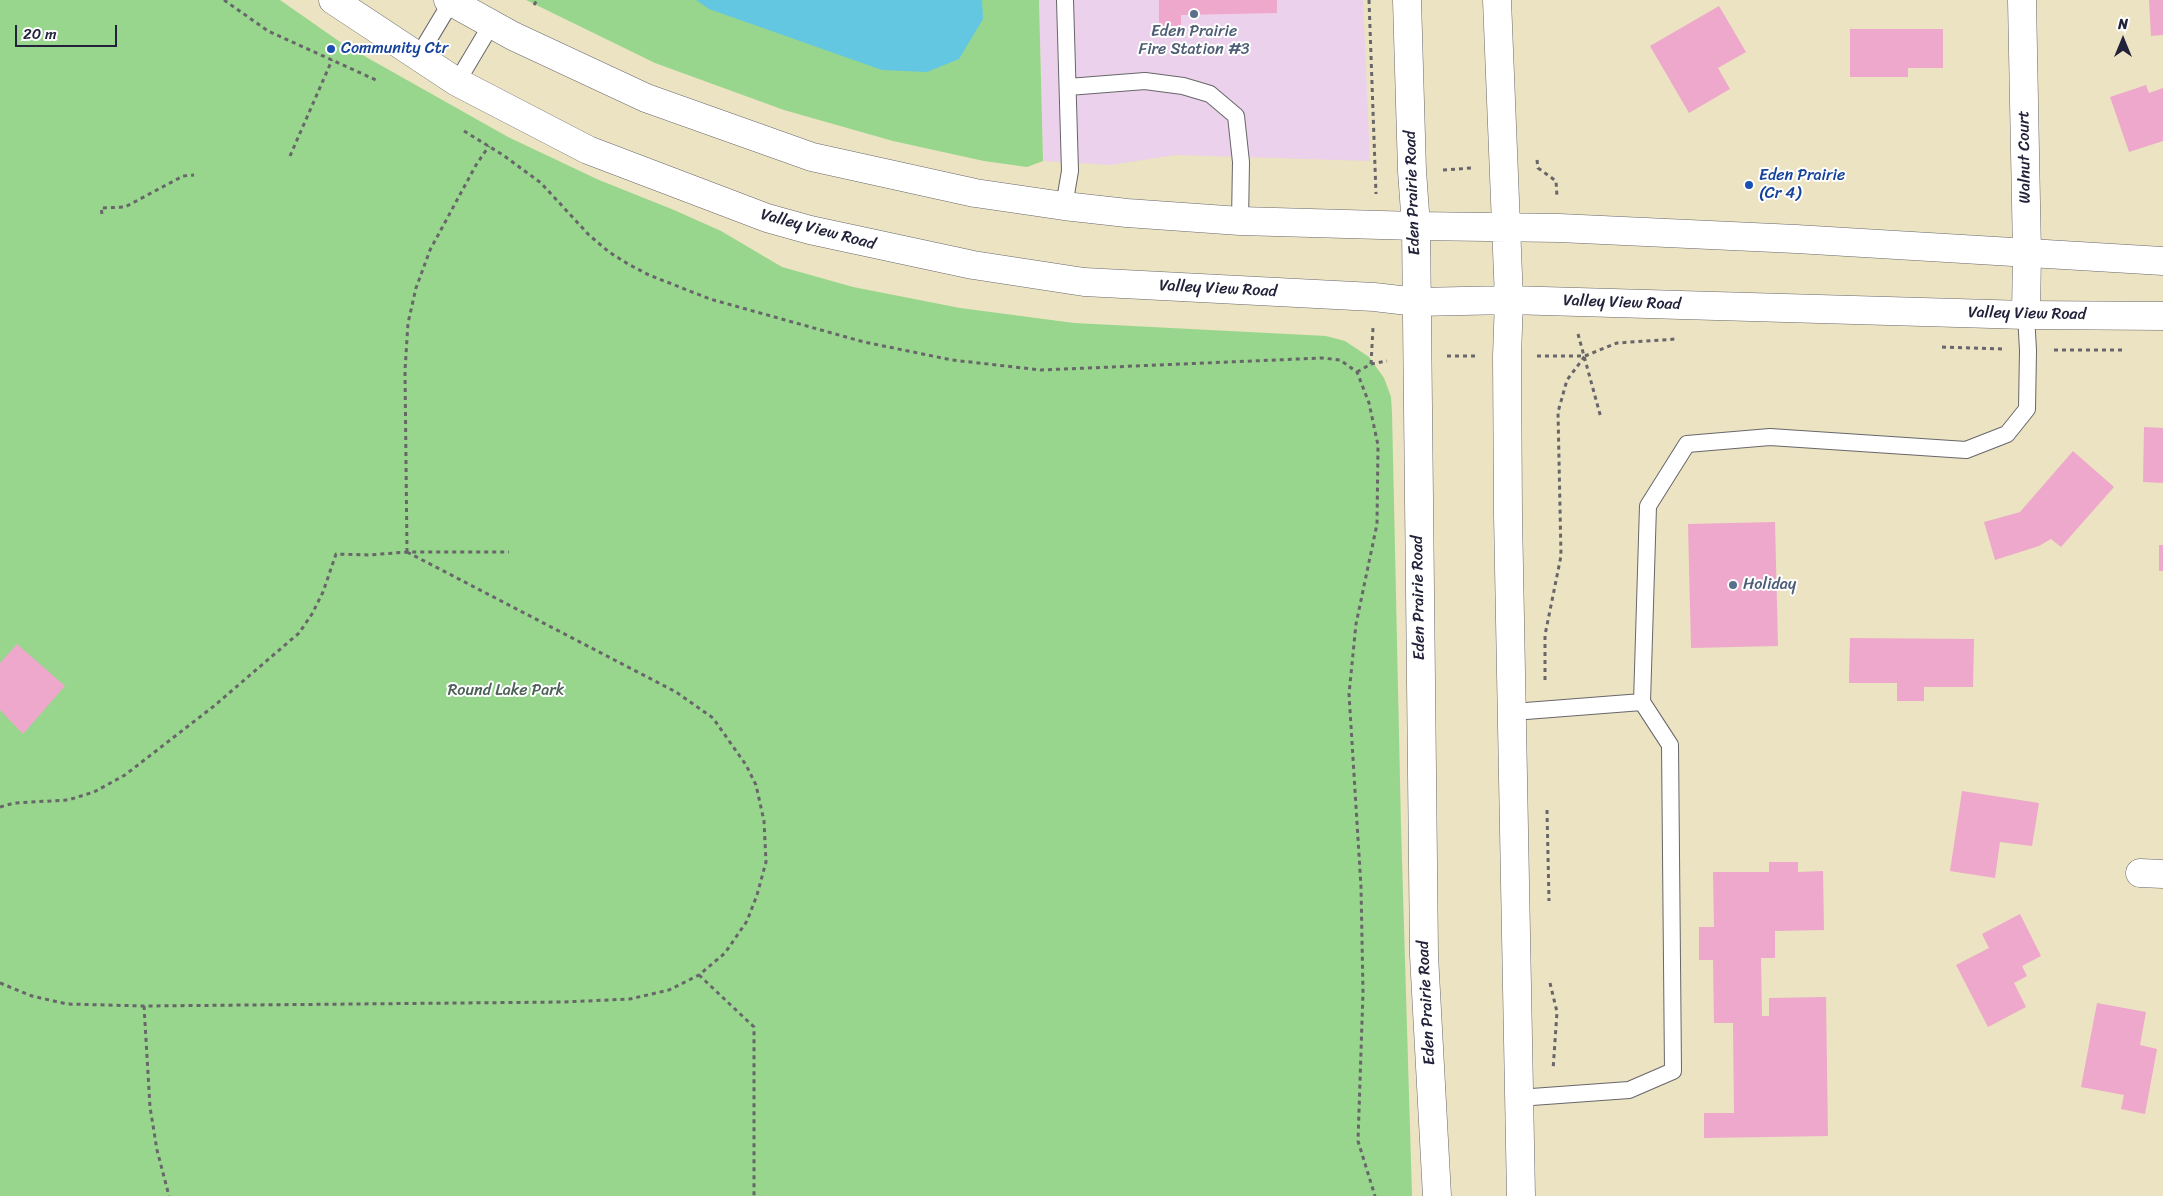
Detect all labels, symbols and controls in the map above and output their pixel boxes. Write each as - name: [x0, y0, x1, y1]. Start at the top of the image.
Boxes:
- marker: Eden Prairie Fire Station #3: [1188, 8, 1200, 20]
- text: N: [2118, 12, 2128, 37]
- scale bar: [18, 15, 120, 47]
- north arrow: [2098, 15, 2148, 65]
- text: 20 m: [23, 21, 57, 47]
- place label: Eden Prairie Fire Station #3: [1138, 22, 1250, 60]
- place label: Community Ctr: [341, 39, 448, 59]
- marker: Community Ctr: [325, 43, 337, 55]
- street label: Walnut Court: [2015, 110, 2035, 204]
- street label: Eden Prairie Road: [1401, 130, 1425, 256]
- place label: Eden Prairie (Cr 4): [1759, 166, 1845, 204]
- marker: Eden Prairie (Cr 4): [1743, 179, 1755, 191]
- street label: Valley View Road: [759, 205, 877, 255]
- street label: Valley View Road: [1159, 276, 1277, 302]
- street label: Valley View Road: [1563, 291, 1681, 315]
- street label: Valley View Road: [1968, 303, 2086, 325]
- street label: Eden Prairie Road: [1408, 535, 1430, 661]
- place label: Holiday: [1743, 575, 1796, 595]
- marker: Holiday: [1727, 579, 1739, 591]
- park label: Round Lake Park: [448, 681, 564, 701]
- street label: Eden Prairie Road: [1414, 940, 1440, 1066]

